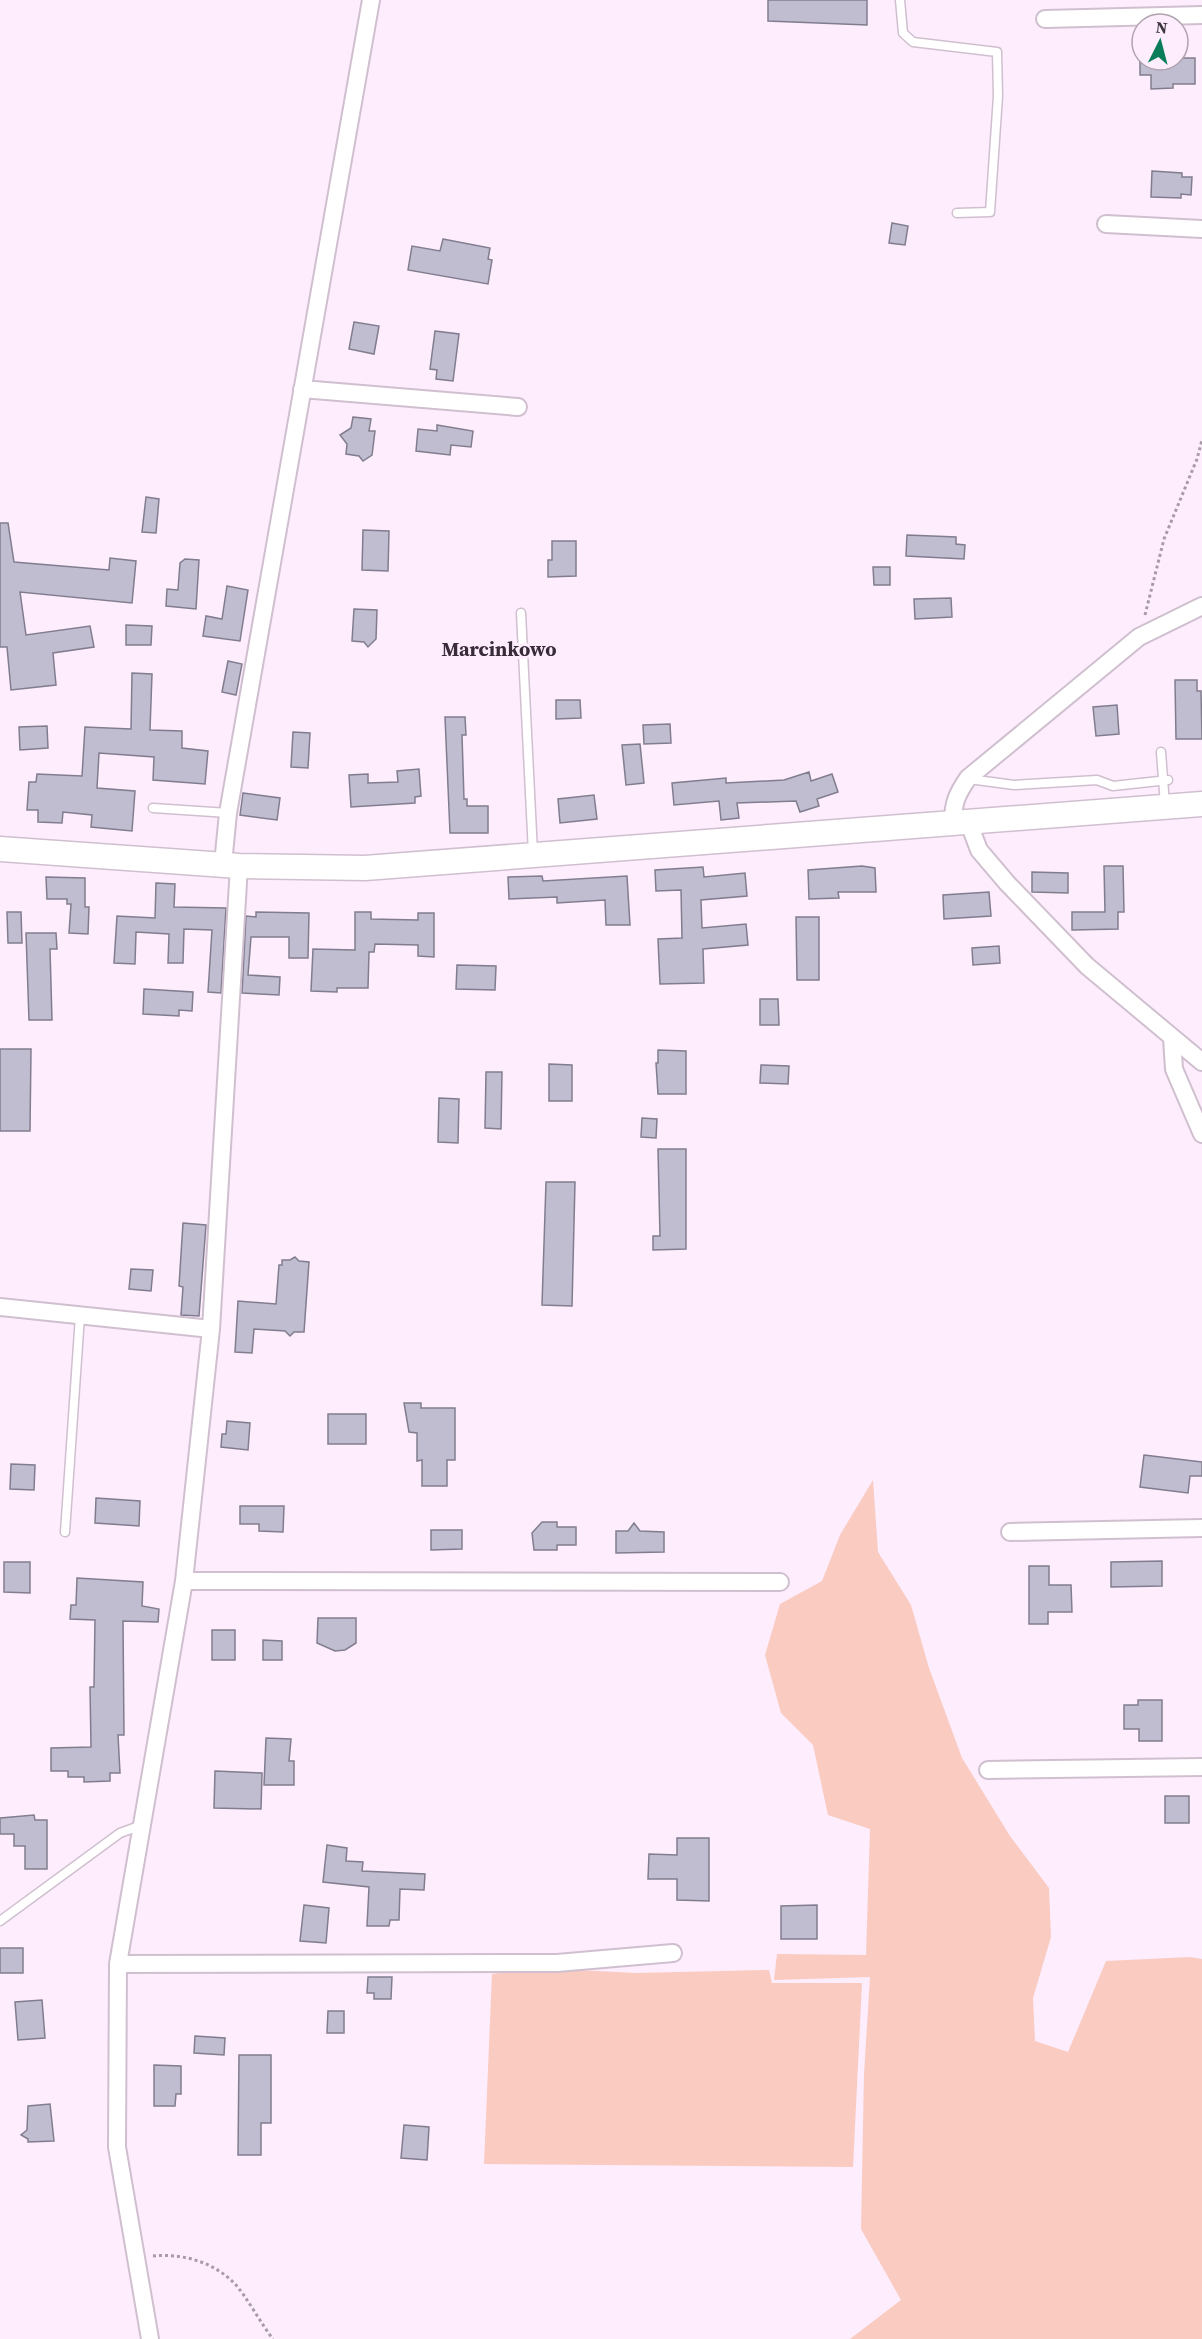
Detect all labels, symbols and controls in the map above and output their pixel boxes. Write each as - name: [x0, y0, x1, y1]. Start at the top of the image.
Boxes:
- north arrow: [1130, 12, 1190, 72]
- text: N: [1155, 16, 1169, 39]
- district label: Marcinkowo: [441, 635, 557, 663]

